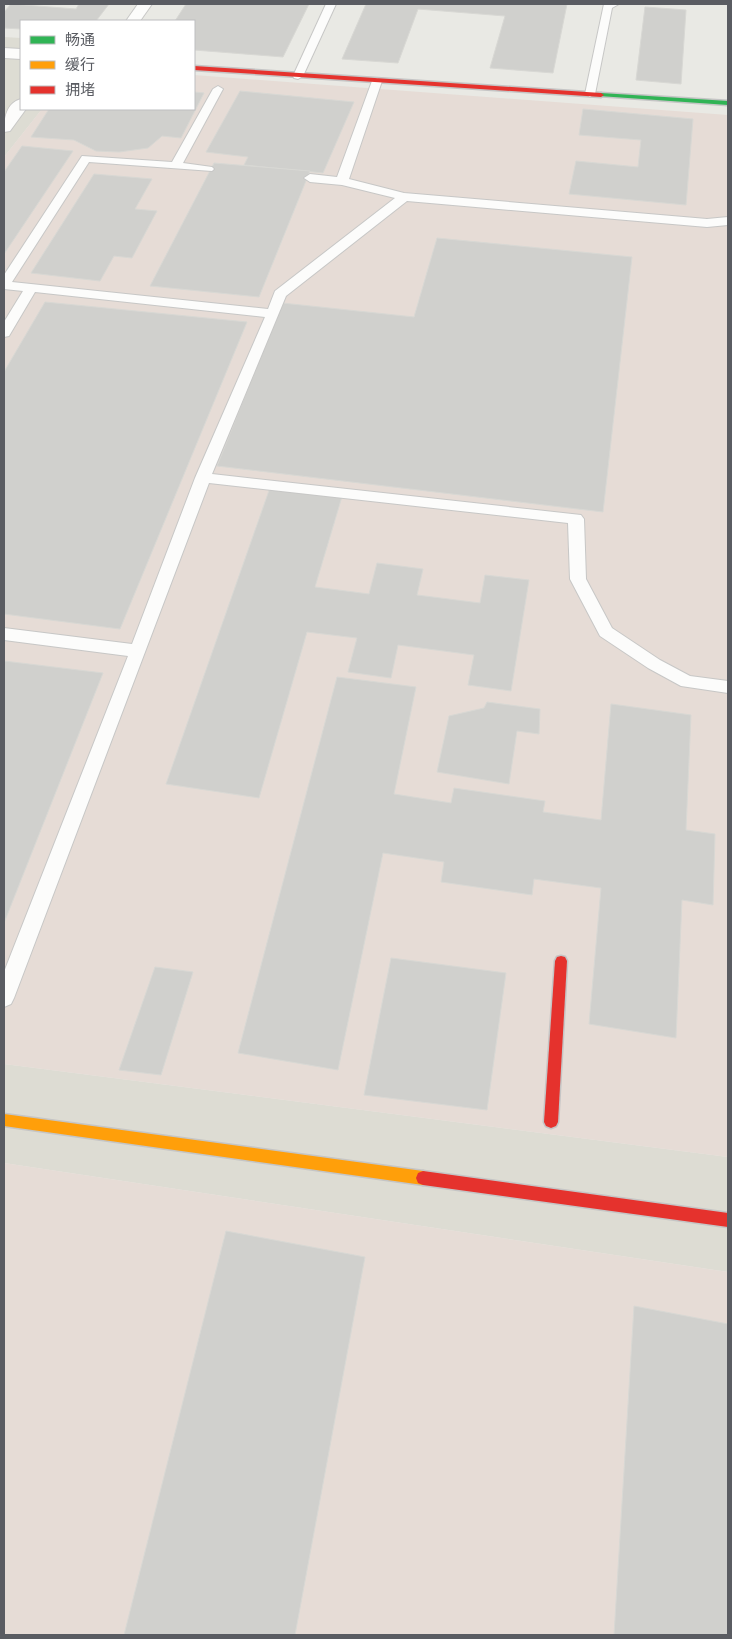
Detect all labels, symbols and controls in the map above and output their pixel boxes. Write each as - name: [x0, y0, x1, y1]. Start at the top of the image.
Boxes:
- legend: [20, 20, 195, 110]
- text: 畅通: [65, 29, 95, 50]
- text: 缓行: [65, 54, 95, 75]
- text: 拥堵: [65, 79, 95, 100]

